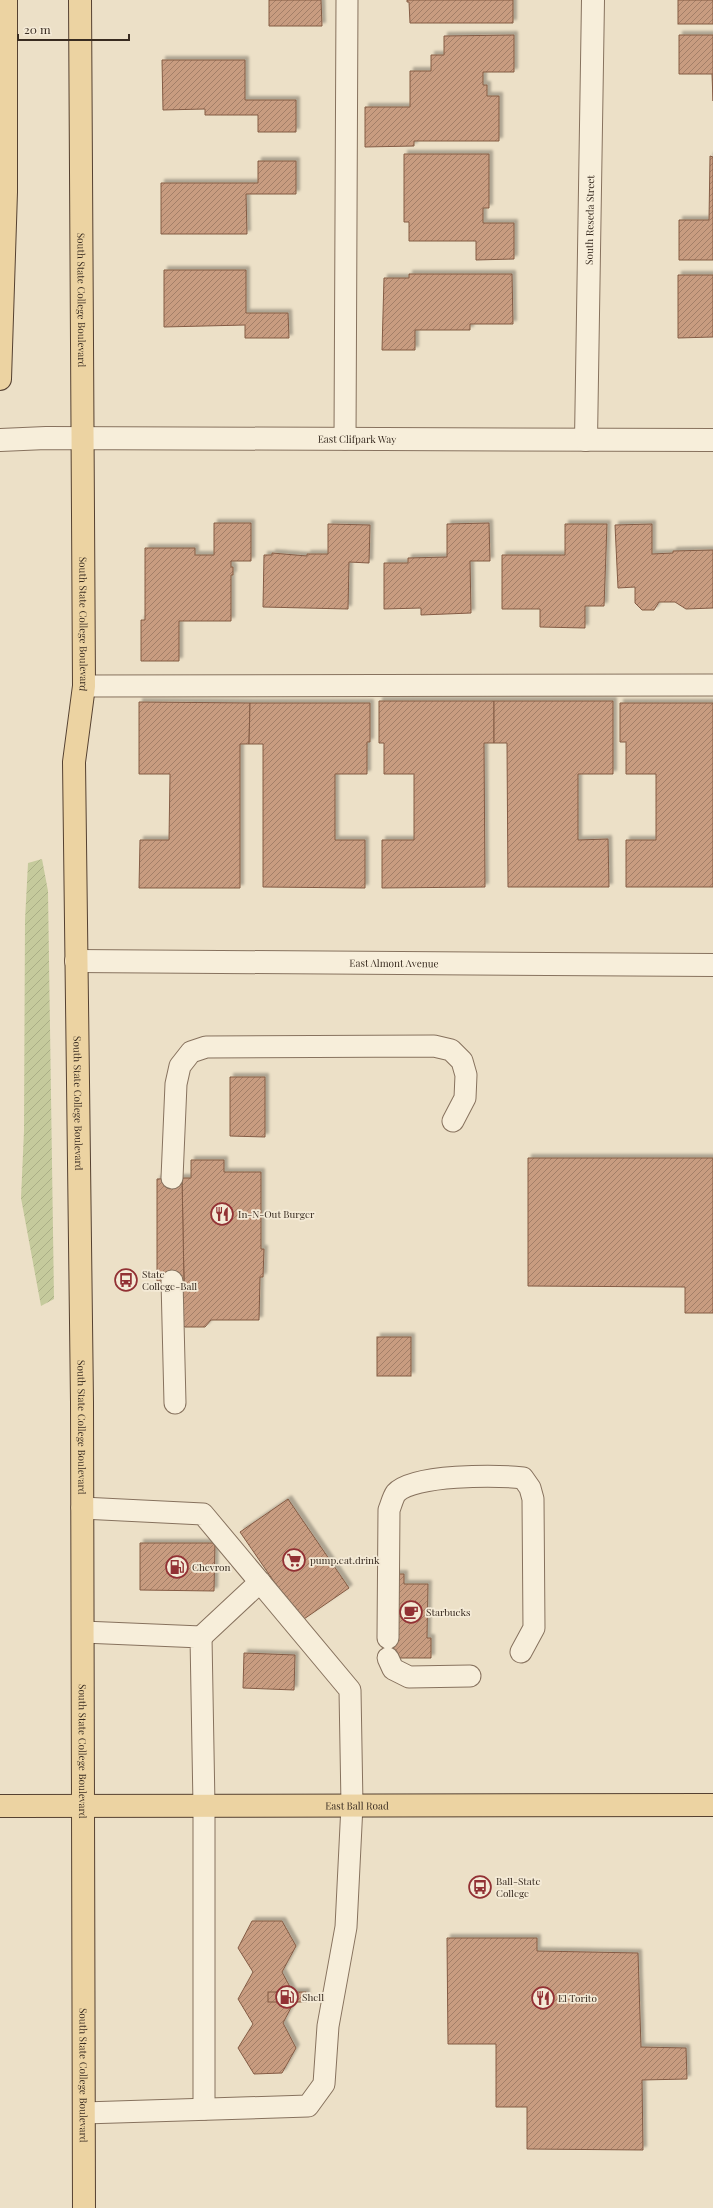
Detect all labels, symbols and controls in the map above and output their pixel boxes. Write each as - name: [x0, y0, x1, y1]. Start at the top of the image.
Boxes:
- scale bar: [18, 16, 129, 42]
- text: 20 m: [24, 21, 51, 37]
- street label: South Reseda Street: [582, 175, 597, 265]
- street label: South State College Boulevard: [74, 233, 89, 368]
- street label: East Clifpark Way: [318, 432, 396, 446]
- street label: South State College Boulevard: [76, 557, 91, 692]
- street label: East Almont Avenue: [349, 956, 439, 970]
- street label: South State College Boulevard: [70, 1036, 86, 1171]
- restaurant icon: In-N-Out Burger: [209, 1201, 235, 1227]
- place label: In-N-Out Burger: [238, 1207, 315, 1221]
- bus stop icon: State College-Ball: [113, 1267, 139, 1293]
- place label: State College-Ball: [142, 1267, 197, 1293]
- street label: South State College Boulevard: [74, 1360, 89, 1495]
- supermarket icon: pump.eat.drink: [281, 1547, 307, 1573]
- place label: pump.eat.drink: [310, 1553, 380, 1567]
- fuel station icon: Chevron: [164, 1554, 190, 1580]
- place label: Chevron: [192, 1560, 230, 1574]
- cafe icon: Starbucks: [398, 1599, 424, 1625]
- place label: Starbucks: [426, 1605, 470, 1619]
- street label: South State College Boulevard: [76, 1684, 90, 1819]
- street label: East Ball Road: [325, 1798, 389, 1813]
- bus stop icon: Ball-State College: [467, 1874, 493, 1900]
- place label: Ball-State College: [496, 1874, 540, 1900]
- fuel station icon: Shell: [274, 1984, 300, 2010]
- restaurant icon: El Torito: [530, 1985, 556, 2011]
- place label: Shell: [302, 1990, 324, 2004]
- place label: El Torito: [558, 1991, 597, 2005]
- street label: South State College Boulevard: [77, 2008, 91, 2143]

